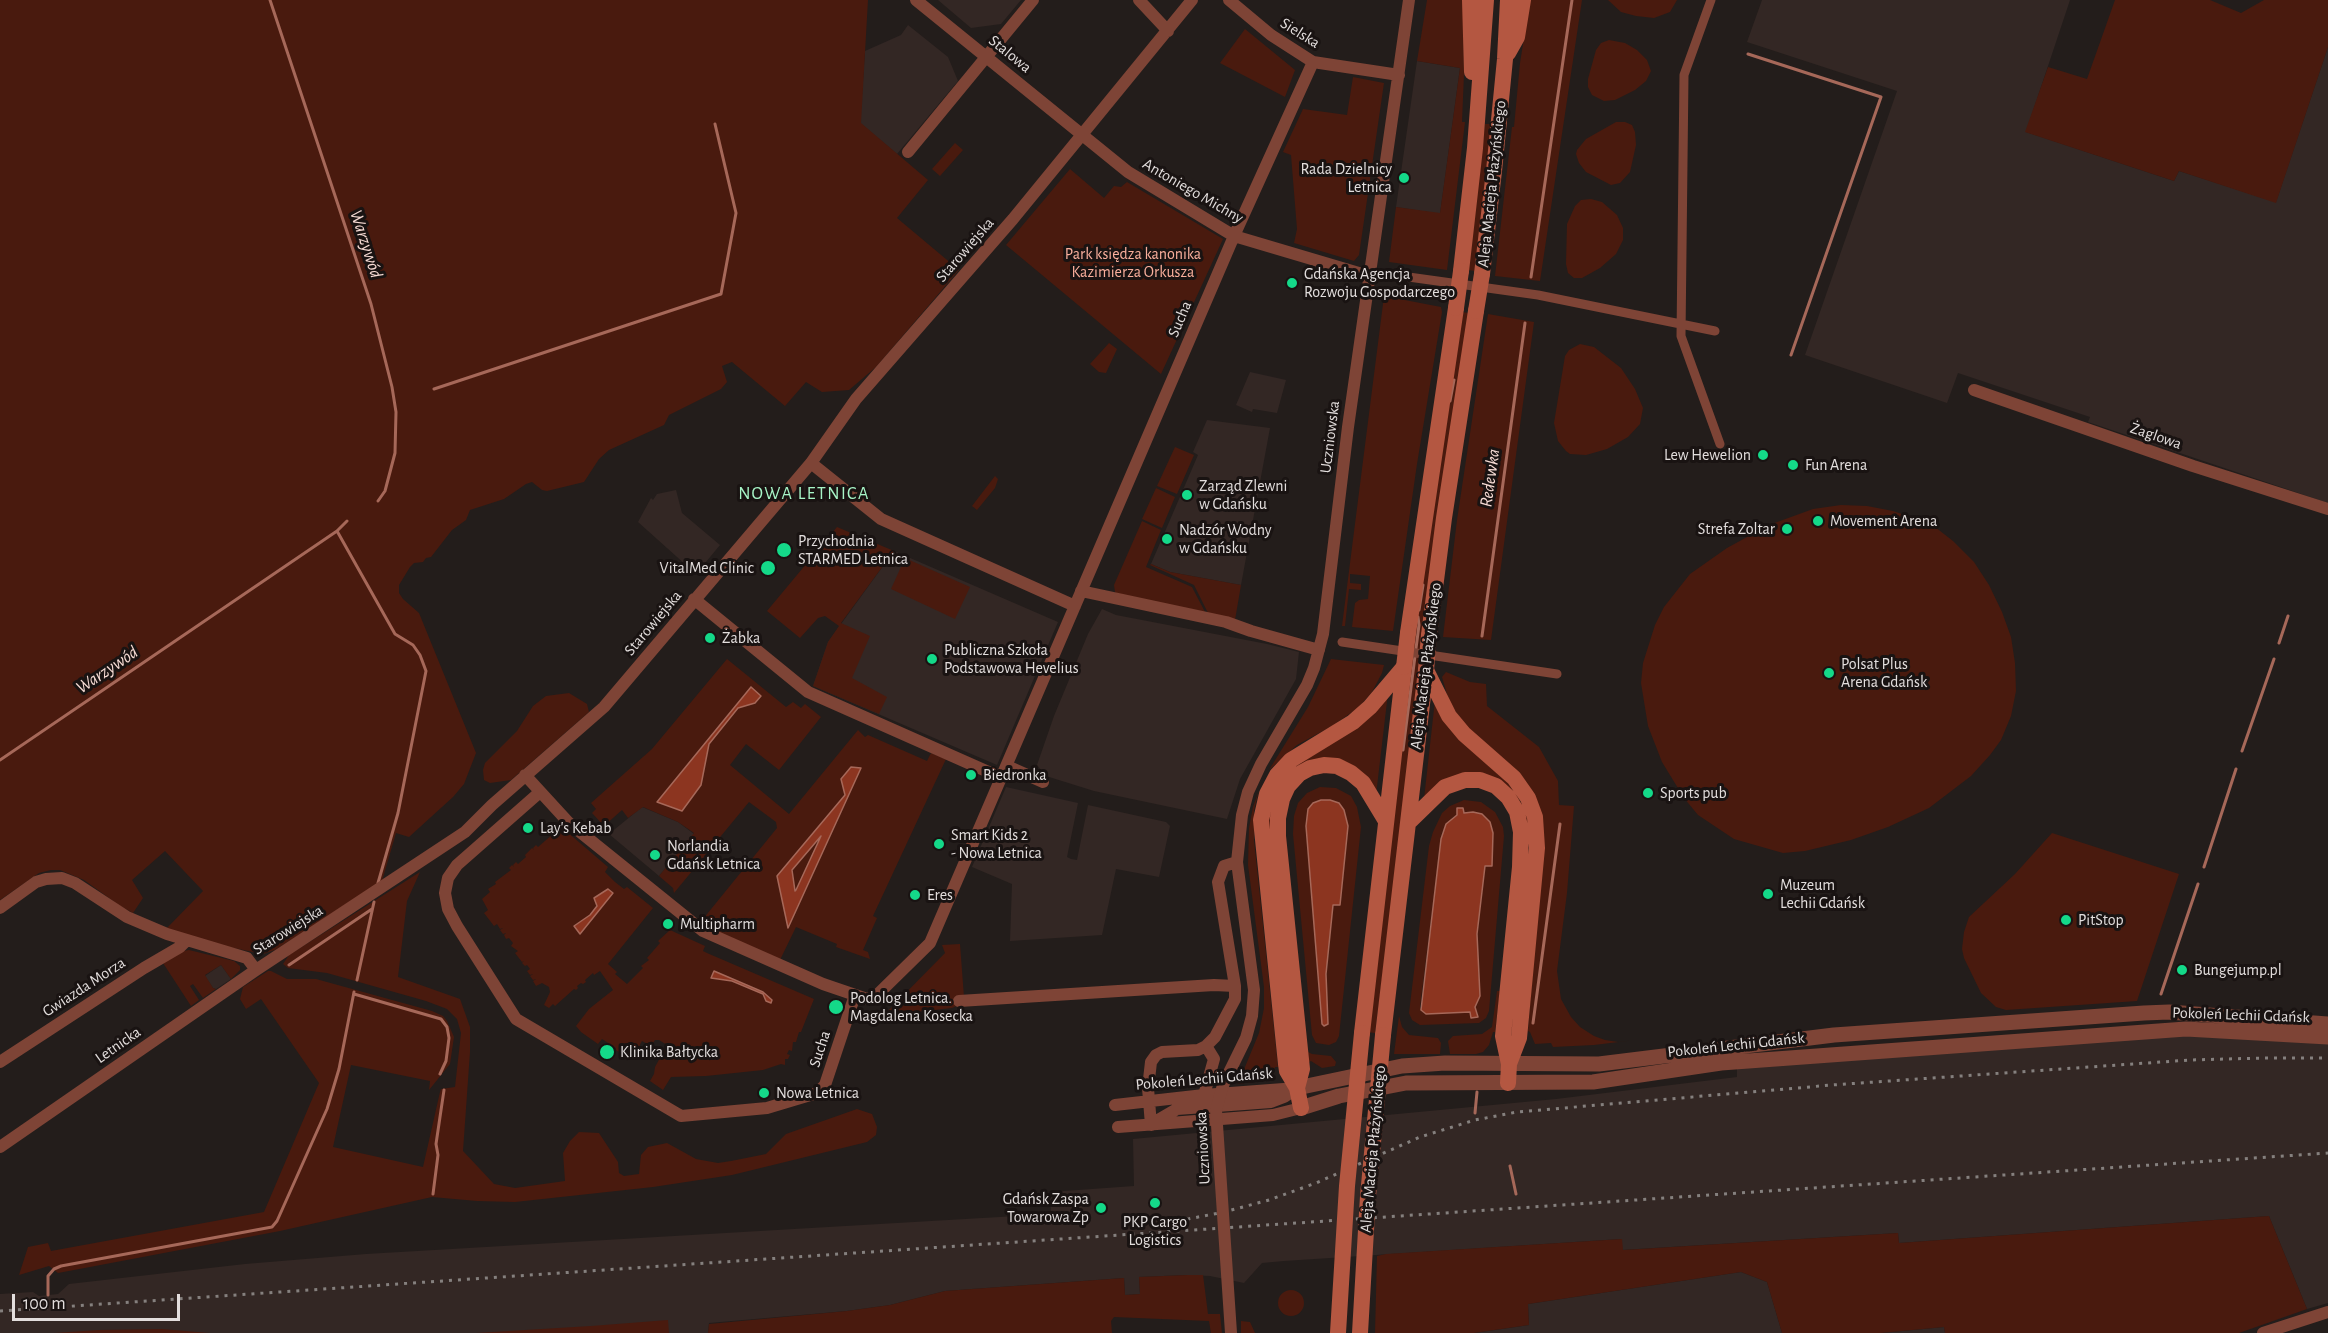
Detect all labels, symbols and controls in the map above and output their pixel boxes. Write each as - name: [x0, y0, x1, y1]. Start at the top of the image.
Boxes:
- street label: Sielska: [1277, 13, 1323, 53]
- street label: Stalowa: [985, 31, 1035, 77]
- street label: Aleja Macieja Płażyńskiego: [1474, 100, 1510, 268]
- street label: Antoniego Michny: [1139, 154, 1247, 228]
- place label: Rada Dzielnicy Letnica: [1300, 159, 1392, 197]
- marker: Rada Dzielnicy Letnica: [1397, 171, 1411, 185]
- water label: Warzywód: [345, 207, 387, 281]
- street label: Starowiejska: [932, 214, 998, 286]
- park label: Park księdza kanonika Kazimierza Orkusza: [1065, 244, 1201, 282]
- place label: Gdańska Agencja Rozwoju Gospodarczego: [1304, 264, 1455, 302]
- marker: Gdańska Agencja Rozwoju Gospodarczego: [1285, 276, 1299, 290]
- street label: Sucha: [1164, 298, 1196, 340]
- street label: Uczniowska: [1316, 400, 1344, 474]
- street label: Żaglowa: [2128, 418, 2184, 454]
- place label: Lew Hewelion: [1664, 445, 1751, 465]
- water label: Redewka: [1475, 447, 1505, 509]
- marker: Lew Hewelion: [1756, 448, 1770, 462]
- place label: Fun Arena: [1805, 455, 1867, 475]
- marker: Fun Arena: [1786, 458, 1800, 472]
- place label: Zarząd Zlewni w Gdańsku: [1199, 476, 1287, 514]
- district label: NOWA LETNICA: [738, 483, 870, 505]
- marker: Zarząd Zlewni w Gdańsku: [1180, 488, 1194, 502]
- place label: Movement Arena: [1830, 511, 1937, 531]
- marker: Movement Arena: [1811, 514, 1825, 528]
- place label: Strefa Zoltar: [1698, 519, 1775, 539]
- place label: Nadzór Wodny w Gdańsku: [1179, 520, 1272, 558]
- marker: Strefa Zoltar: [1780, 522, 1794, 536]
- place label: Przychodnia STARMED Letnica: [798, 531, 908, 569]
- marker: Nadzór Wodny w Gdańsku: [1160, 532, 1174, 546]
- marker: Przychodnia STARMED Letnica: [775, 541, 793, 559]
- place label: VitalMed Clinic: [660, 558, 754, 578]
- marker: VitalMed Clinic: [759, 559, 777, 577]
- street label: Aleja Macieja Płażyńskiego: [1406, 582, 1446, 750]
- street label: Starowiejska: [620, 586, 686, 660]
- place label: Żabka: [722, 628, 760, 648]
- marker: Żabka: [703, 631, 717, 645]
- place label: Publiczna Szkoła Podstawowa Hevelius: [944, 640, 1079, 678]
- water label: Warzywód: [72, 641, 142, 699]
- marker: Publiczna Szkoła Podstawowa Hevelius: [925, 652, 939, 666]
- place label: Polsat Plus Arena Gdańsk: [1841, 654, 1927, 692]
- marker: Polsat Plus Arena Gdańsk: [1822, 666, 1836, 680]
- place label: Biedronka: [983, 765, 1047, 785]
- marker: Biedronka: [964, 768, 978, 782]
- place label: Sports pub: [1660, 783, 1727, 803]
- marker: Sports pub: [1641, 786, 1655, 800]
- place label: Lay's Kebab: [540, 818, 611, 838]
- marker: Lay's Kebab: [521, 821, 535, 835]
- place label: Smart Kids 2 - Nowa Letnica: [951, 825, 1042, 863]
- place label: Norlandia Gdańsk Letnica: [667, 836, 760, 874]
- marker: Smart Kids 2 - Nowa Letnica: [932, 837, 946, 851]
- marker: Norlandia Gdańsk Letnica: [648, 848, 662, 862]
- place label: Muzeum Lechii Gdańsk: [1780, 875, 1865, 913]
- place label: Eres: [927, 885, 953, 905]
- marker: Muzeum Lechii Gdańsk: [1761, 887, 1775, 901]
- marker: Eres: [908, 888, 922, 902]
- street label: Starowiejska: [249, 901, 327, 959]
- place label: PitStop: [2078, 910, 2124, 930]
- marker: PitStop: [2059, 913, 2073, 927]
- place label: Multipharm: [680, 914, 755, 934]
- marker: Multipharm: [661, 917, 675, 931]
- street label: Gwiazda Morza: [39, 953, 129, 1021]
- place label: Bungejump.pl: [2194, 960, 2282, 980]
- marker: Bungejump.pl: [2175, 963, 2189, 977]
- place label: Podolog Letnica. Magdalena Kosecka: [850, 988, 973, 1026]
- marker: Podolog Letnica. Magdalena Kosecka: [827, 998, 845, 1016]
- street label: Pokoleń Lechii Gdańsk: [2172, 1003, 2310, 1027]
- street label: Letnicka: [91, 1022, 145, 1068]
- street label: Sucha: [805, 1028, 835, 1070]
- street label: Pokoleń Lechii Gdańsk: [1667, 1028, 1805, 1062]
- place label: Klinika Bałtycka: [620, 1042, 718, 1062]
- marker: Klinika Bałtycka: [598, 1043, 616, 1061]
- street label: Pokoleń Lechii Gdańsk: [1135, 1063, 1273, 1095]
- street label: Aleja Macieja Płażyńskiego: [1356, 1065, 1390, 1233]
- place label: Nowa Letnica: [776, 1083, 859, 1103]
- marker: Nowa Letnica: [757, 1086, 771, 1100]
- street label: Uczniowska: [1192, 1111, 1214, 1185]
- place label: Gdańsk Zaspa Towarowa Zp: [1003, 1189, 1089, 1227]
- marker: PKP Cargo Logistics: [1148, 1196, 1162, 1210]
- marker: Gdańsk Zaspa Towarowa Zp: [1094, 1201, 1108, 1215]
- place label: PKP Cargo Logistics: [1123, 1212, 1187, 1250]
- scale bar: [15, 1282, 183, 1320]
- text: 100 m: [23, 1295, 66, 1313]

